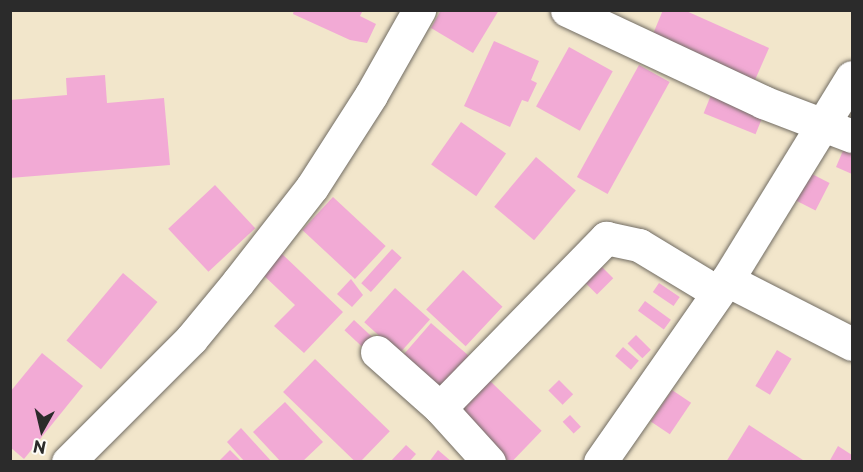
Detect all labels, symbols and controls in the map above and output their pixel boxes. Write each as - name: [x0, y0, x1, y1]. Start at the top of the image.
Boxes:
- north arrow: [12, 400, 72, 460]
- text: N: [32, 435, 47, 461]

